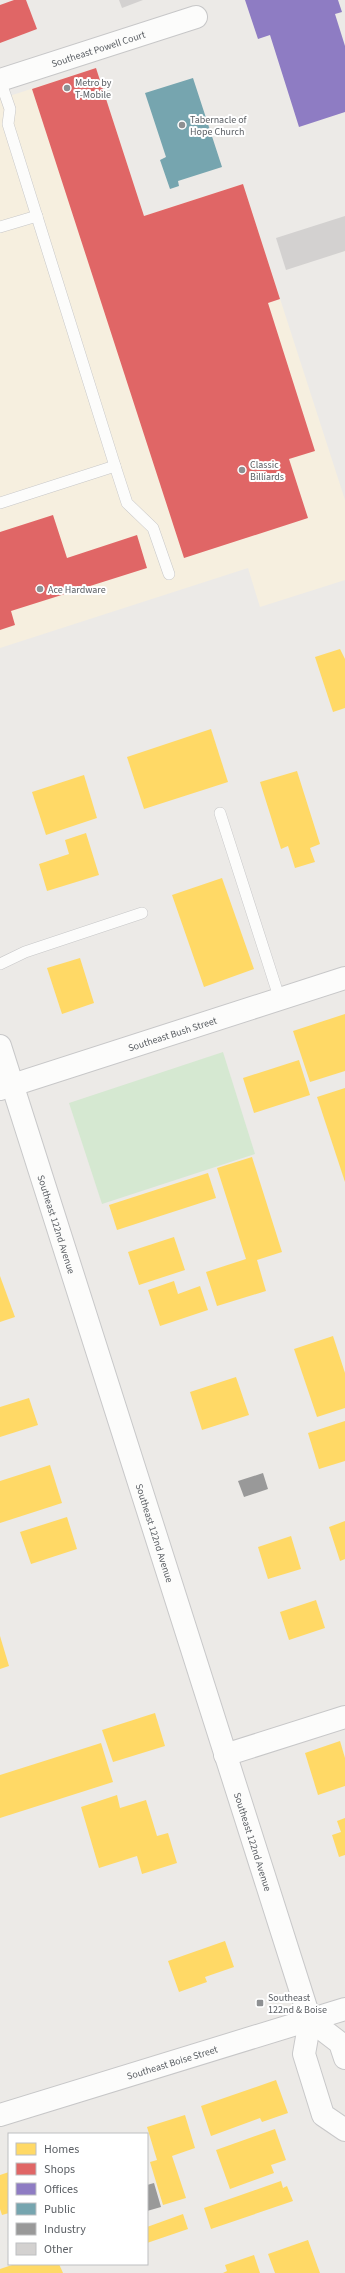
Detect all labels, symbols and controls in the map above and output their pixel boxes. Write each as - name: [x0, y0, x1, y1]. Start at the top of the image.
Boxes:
- street label: Southeast Powell Court: [50, 28, 148, 71]
- place label: Metro by T-Mobile: [75, 76, 112, 102]
- marker: Metro by T-Mobile: [62, 83, 72, 93]
- place label: Tabernacle of Hope Church: [190, 113, 248, 139]
- marker: Tabernacle of Hope Church: [177, 120, 187, 130]
- place label: Classic Billiards: [250, 458, 284, 484]
- marker: Classic Billiards: [237, 465, 247, 475]
- place label: Ace Hardware: [48, 583, 106, 597]
- marker: Ace Hardware: [35, 584, 45, 594]
- street label: Southeast Bush Street: [126, 1014, 219, 1055]
- street label: Southeast 122nd Avenue: [33, 1173, 78, 1276]
- street label: Southeast 122nd Avenue: [132, 1482, 176, 1585]
- street label: Southeast 122nd Avenue: [230, 1791, 275, 1893]
- place label: Southeast 122nd & Boise: [268, 1991, 327, 2017]
- marker: Southeast 122nd & Boise: [255, 1998, 265, 2008]
- street label: Southeast Boise Street: [125, 2042, 220, 2084]
- legend: [8, 2133, 148, 2265]
- text: Homes: [44, 2141, 79, 2158]
- text: Shops: [44, 2161, 75, 2178]
- text: Offices: [44, 2181, 78, 2198]
- text: Public: [44, 2201, 76, 2218]
- text: Industry: [44, 2221, 86, 2238]
- text: Other: [44, 2241, 74, 2258]

